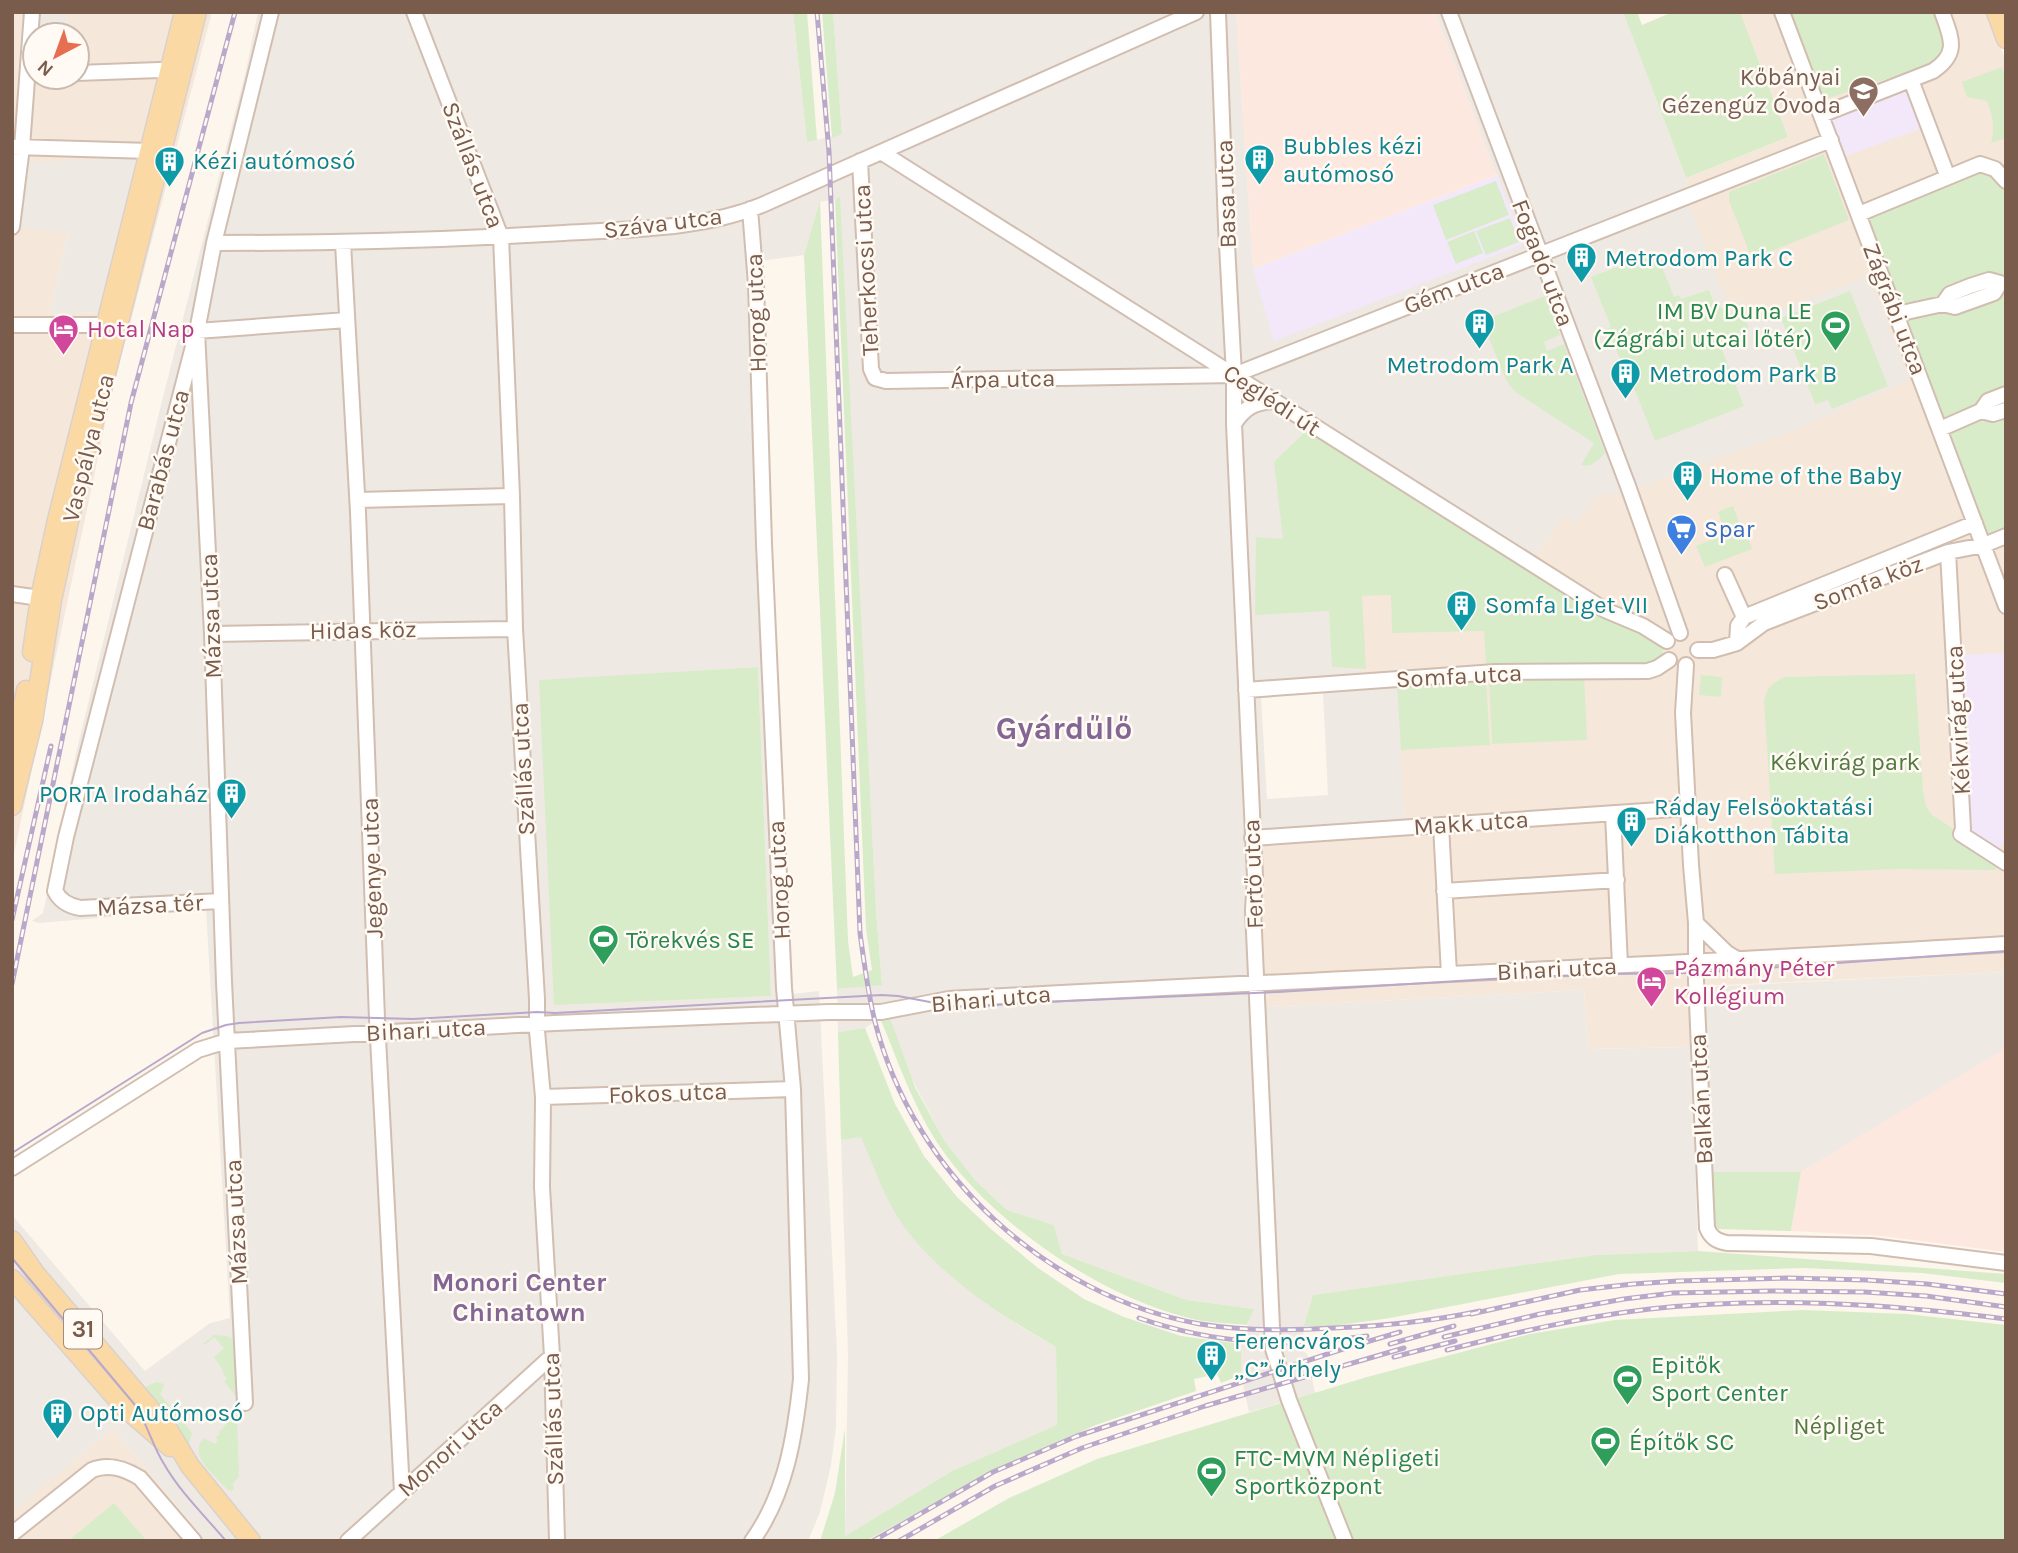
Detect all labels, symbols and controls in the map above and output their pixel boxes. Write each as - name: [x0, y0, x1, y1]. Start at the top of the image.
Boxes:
- north arrow: [21, 21, 91, 91]
- text: N: [33, 55, 58, 81]
- place label: Kőbányai Gézengúz Óvoda: [1662, 63, 1841, 119]
- school or university icon: Kőbányai Gézengúz Óvoda: [1847, 74, 1881, 118]
- street label: Szállás utca: [436, 98, 510, 232]
- place label: Bubbles kézi autómosó: [1283, 132, 1423, 188]
- street label: Basa utca: [1210, 139, 1242, 249]
- building icon: Bubbles kézi autómosó: [1243, 143, 1277, 187]
- building icon: Kézi autómosó: [153, 144, 187, 188]
- place label: Kézi autómosó: [193, 147, 355, 175]
- street label: Teherkocsi utca: [848, 184, 884, 356]
- street label: Fogadó utca: [1506, 195, 1580, 331]
- street label: Száva utca: [602, 202, 724, 244]
- street label: Zágrábi utca: [1857, 239, 1933, 379]
- building icon: Metrodom Park C: [1565, 241, 1599, 285]
- place label: Metrodom Park C: [1605, 244, 1793, 272]
- street label: Horog utca: [740, 253, 772, 373]
- street label: Gém utca: [1400, 256, 1508, 320]
- place label: IM BV Duna LE (Zágrábi utcai lőtér): [1593, 297, 1812, 353]
- building icon: Metrodom Park A: [1463, 306, 1497, 350]
- sports icon: IM BV Duna LE (Zágrábi utcai lőtér): [1818, 308, 1852, 352]
- hotel icon: Hotal Nap: [47, 312, 81, 356]
- place label: Hotal Nap: [87, 315, 194, 343]
- place label: Metrodom Park A: [1386, 351, 1574, 379]
- building icon: Metrodom Park B: [1609, 357, 1643, 401]
- street label: Ceglédi út: [1218, 358, 1326, 442]
- place label: Metrodom Park B: [1649, 360, 1837, 388]
- street label: Árpa utca: [950, 363, 1056, 394]
- street label: Vaspálya utca: [56, 371, 120, 525]
- street label: Barabás utca: [131, 386, 195, 534]
- building icon: Home of the Baby: [1670, 459, 1704, 503]
- place label: Home of the Baby: [1710, 462, 1902, 490]
- supermarket icon: Spar: [1664, 512, 1698, 556]
- place label: Spar: [1704, 515, 1755, 543]
- street label: Somfa köz: [1809, 549, 1927, 617]
- street label: Mázsa utca: [195, 553, 227, 679]
- building icon: Somfa Liget VII: [1445, 588, 1479, 632]
- place label: Somfa Liget VII: [1485, 591, 1648, 619]
- street label: Hidas köz: [309, 615, 417, 645]
- street label: Kékvirág utca: [1940, 644, 1976, 796]
- street label: Somfa utca: [1395, 659, 1523, 693]
- street label: Szállás utca: [506, 702, 540, 836]
- district label: Gyárdűlő: [996, 710, 1132, 747]
- park label: Kékvirág park: [1770, 748, 1920, 776]
- building icon: PORTA Irodaház: [214, 777, 248, 821]
- place label: PORTA Irodaház: [39, 780, 208, 808]
- place label: Ráday Felsőoktatási Diákotthon Tábita: [1654, 793, 1874, 849]
- street label: Jegenye utca: [356, 797, 388, 939]
- building icon: Ráday Felsőoktatási Diákotthon Tábita: [1614, 804, 1648, 848]
- street label: Makk utca: [1412, 805, 1530, 841]
- street label: Fertő utca: [1237, 819, 1269, 929]
- street label: Horog utca: [762, 820, 796, 940]
- street label: Mázsa tér: [96, 888, 204, 922]
- sports icon: Törekvés SE: [586, 923, 620, 967]
- place label: Törekvés SE: [626, 926, 754, 954]
- street label: Bihari utca: [1496, 952, 1618, 986]
- place label: Pázmány Péter Kollégium: [1674, 954, 1835, 1010]
- hotel icon: Pázmány Péter Kollégium: [1634, 965, 1668, 1009]
- street label: Bihari utca: [930, 980, 1052, 1018]
- street label: Bihari utca: [365, 1013, 487, 1047]
- street label: Balkán utca: [1684, 1033, 1718, 1165]
- street label: Fokos utca: [608, 1077, 728, 1109]
- street label: Mázsa utca: [219, 1159, 253, 1285]
- district label: Monori Center Chinatown: [432, 1267, 607, 1328]
- road number: 31: [64, 1310, 102, 1348]
- place label: Ferencváros „C” őrhely: [1234, 1327, 1366, 1383]
- building icon: Ferencváros „C” őrhely: [1194, 1338, 1228, 1382]
- place label: Epitők Sport Center: [1651, 1351, 1788, 1407]
- street label: Szállás utca: [537, 1352, 569, 1486]
- sports icon: Epitők Sport Center: [1611, 1362, 1645, 1406]
- street label: Monori utca: [392, 1394, 508, 1502]
- building icon: Opti Autómosó: [40, 1396, 74, 1440]
- place label: Opti Autómosó: [80, 1399, 243, 1427]
- park label: Népliget: [1793, 1412, 1885, 1440]
- sports icon: Építők SC: [1589, 1425, 1623, 1469]
- place label: Építők SC: [1629, 1427, 1734, 1456]
- place label: FTC-MVM Népligeti Sportközpont: [1234, 1444, 1440, 1500]
- sports icon: FTC-MVM Népligeti Sportközpont: [1194, 1455, 1228, 1499]

